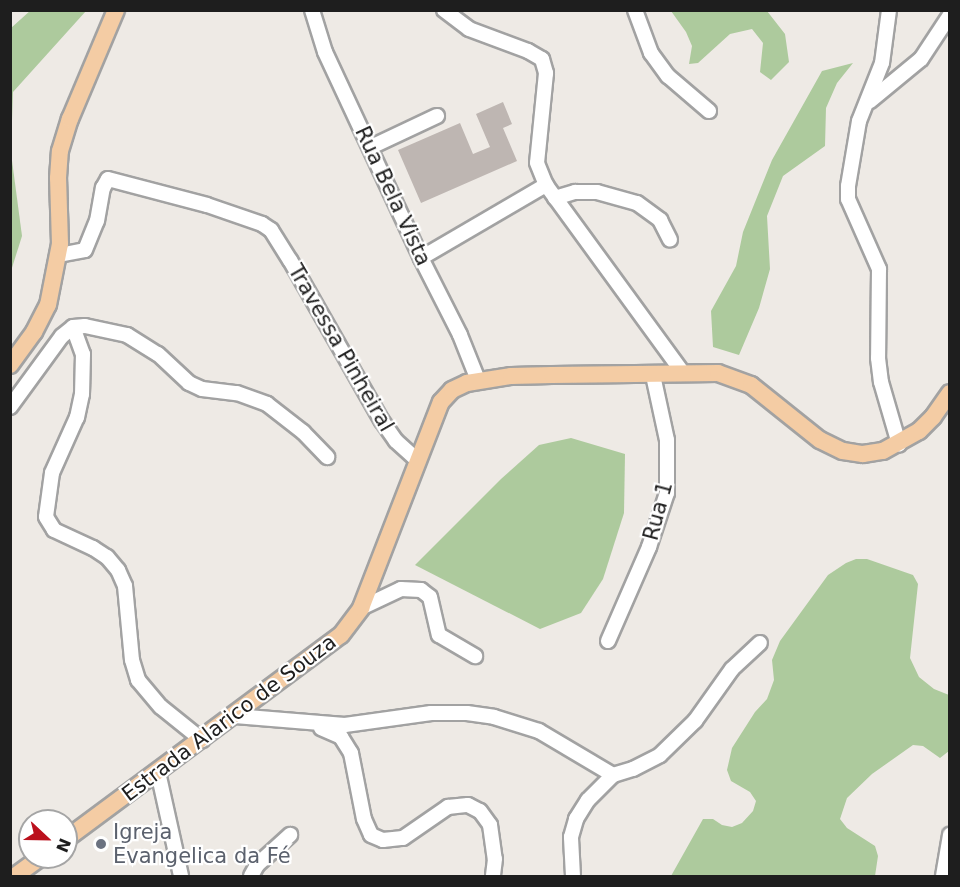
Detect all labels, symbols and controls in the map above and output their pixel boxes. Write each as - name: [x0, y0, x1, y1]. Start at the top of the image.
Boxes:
- street label: Rua Bela Vista: [350, 122, 436, 270]
- street label: Travessa Pinheiral: [283, 260, 399, 436]
- street label: Rua 1: [638, 479, 678, 543]
- street label: Estrada Alarico de Souza: [117, 629, 341, 807]
- north arrow: [18, 809, 78, 869]
- place label: Igreja Evangelica da Fé: [113, 819, 291, 869]
- text: N: [52, 835, 75, 855]
- marker: Igreja Evangelica da Fé: [94, 837, 108, 851]

